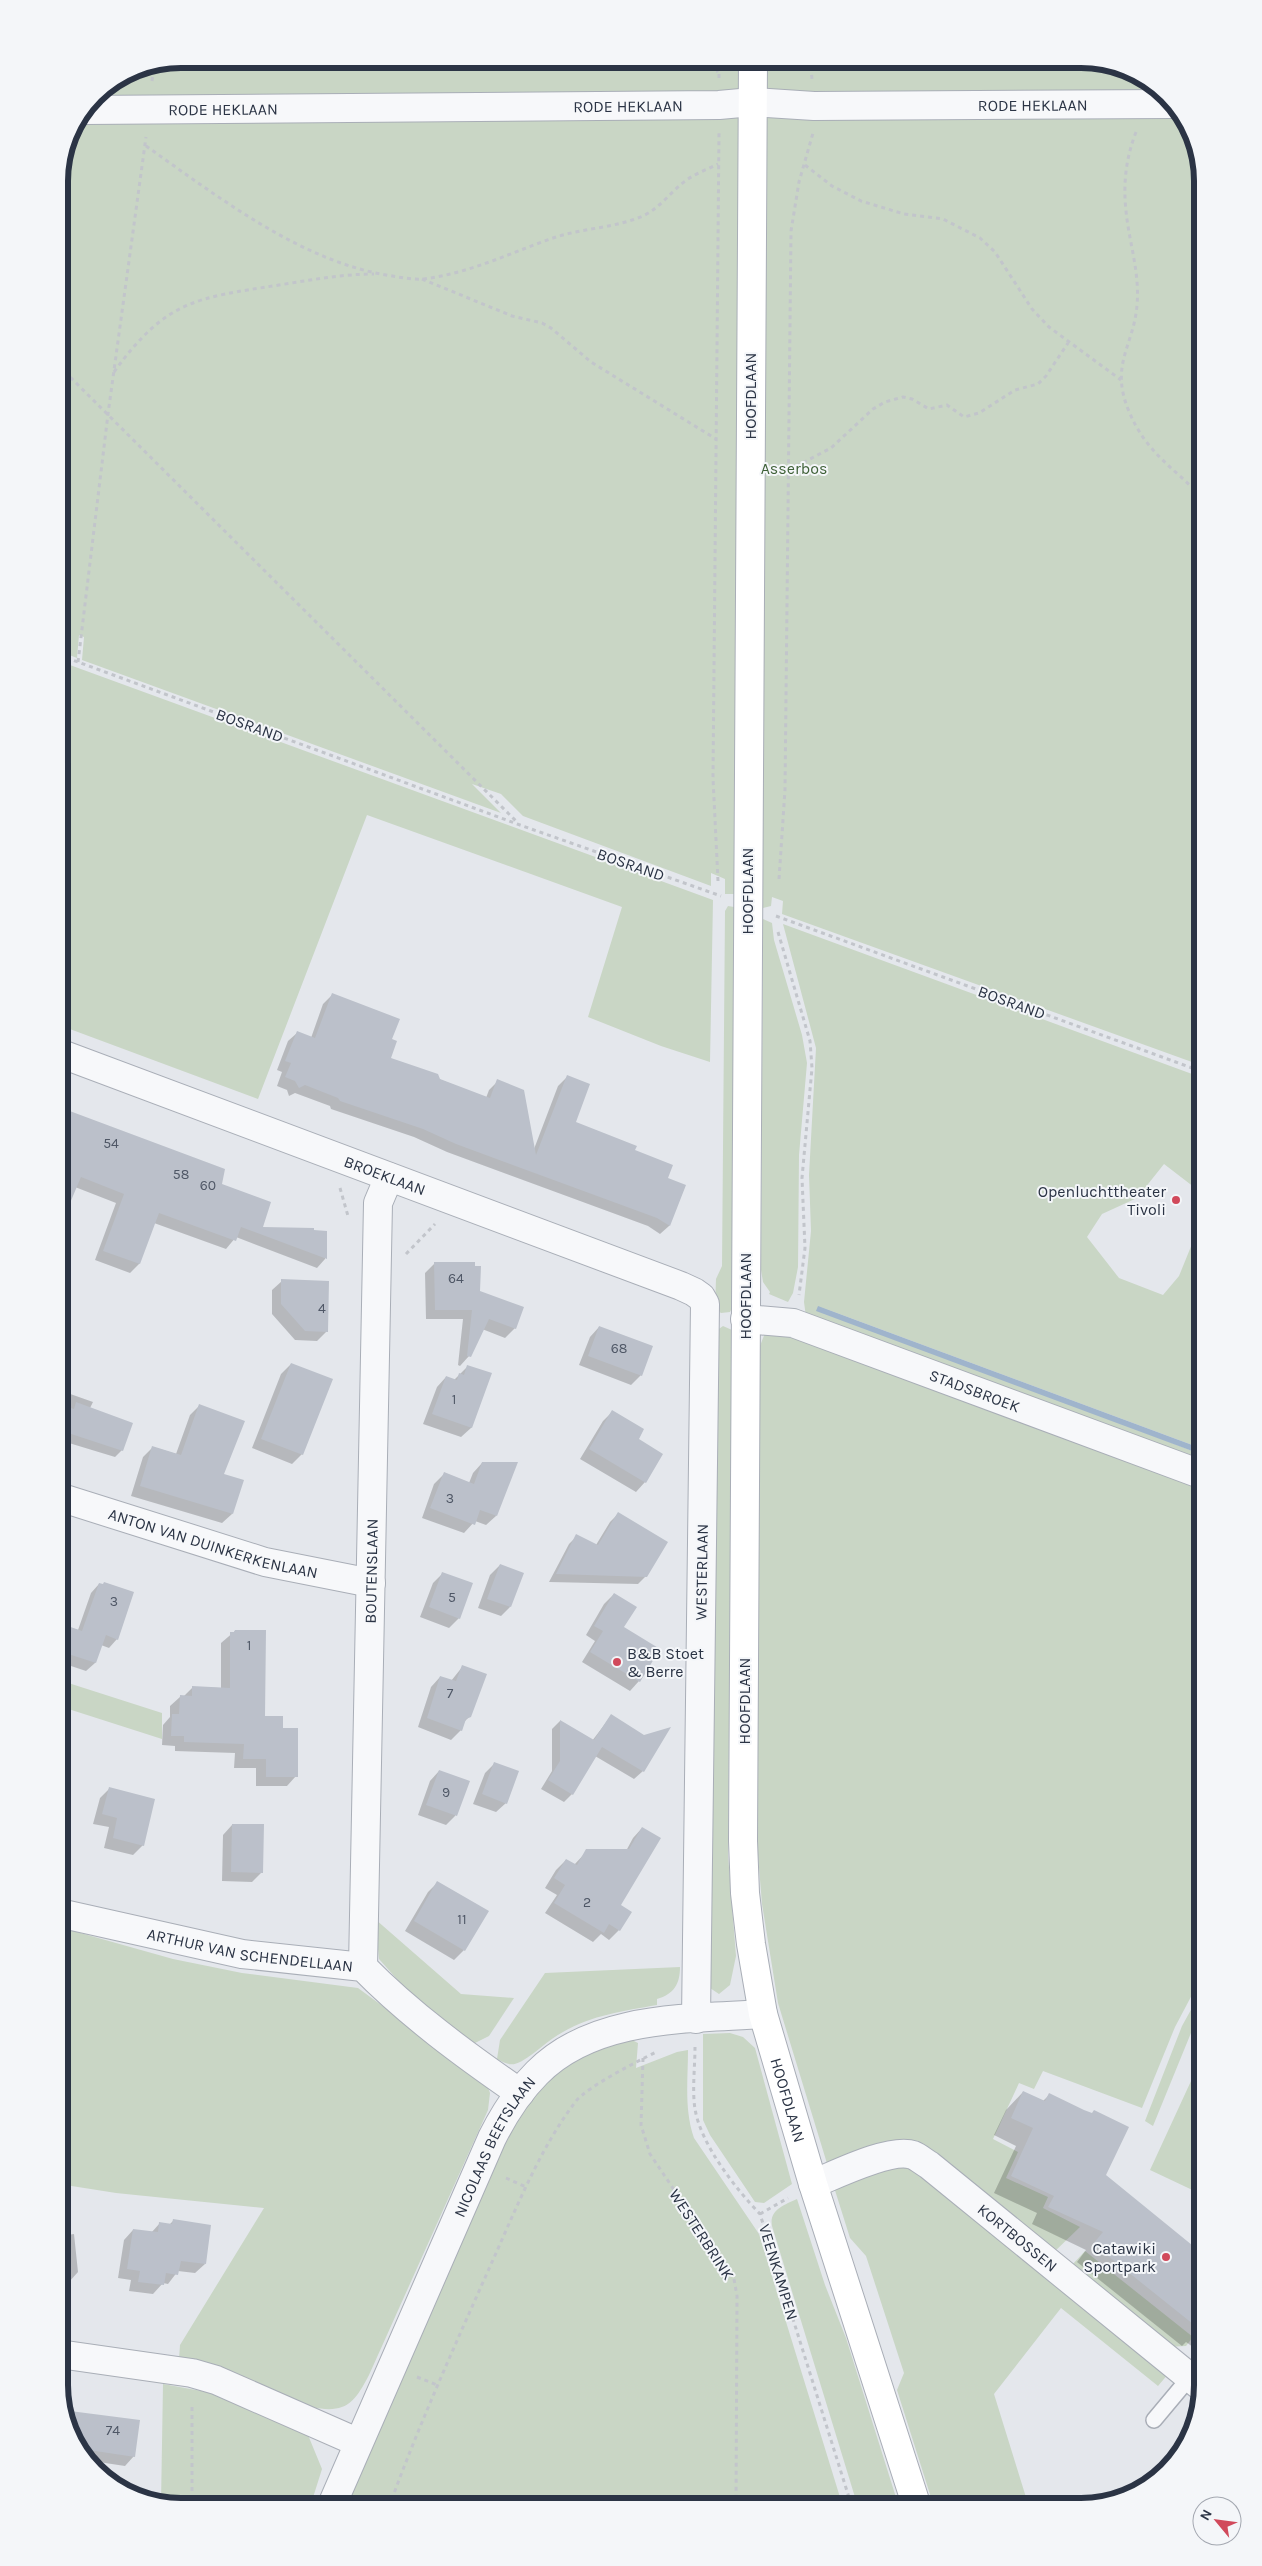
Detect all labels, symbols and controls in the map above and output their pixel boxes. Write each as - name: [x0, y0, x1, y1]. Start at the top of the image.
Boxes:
- street label: RODE HEKLAAN: [978, 95, 1088, 115]
- street label: RODE HEKLAAN: [573, 96, 683, 116]
- street label: RODE HEKLAAN: [168, 99, 278, 119]
- street label: HOOFDLAAN: [741, 352, 760, 440]
- park label: Asserbos: [761, 459, 827, 478]
- street label: BOSRAND: [213, 704, 286, 746]
- street label: BOSRAND: [594, 844, 667, 885]
- street label: HOOFDLAAN: [738, 847, 757, 935]
- street label: BOSRAND: [975, 981, 1048, 1023]
- house number: 54: [103, 1135, 119, 1152]
- street label: BROEKLAAN: [341, 1152, 428, 1199]
- house number: 58: [173, 1166, 189, 1183]
- house number: 60: [200, 1177, 216, 1194]
- place label: Openluchttheater Tivoli: [1038, 1182, 1166, 1219]
- marker: Openluchttheater Tivoli: [1170, 1194, 1182, 1206]
- street label: HOOFDLAAN: [736, 1252, 755, 1340]
- house number: 64: [448, 1270, 464, 1287]
- house number: 4: [318, 1300, 326, 1317]
- house number: 68: [611, 1340, 627, 1357]
- street label: STADSBROEK: [927, 1365, 1023, 1416]
- house number: 1: [452, 1391, 456, 1408]
- house number: 3: [446, 1490, 454, 1507]
- street label: ANTON VAN DUINKERKENLAAN: [106, 1504, 319, 1582]
- street label: BOUTENSLAAN: [361, 1518, 382, 1624]
- street label: WESTERLAAN: [691, 1524, 712, 1620]
- house number: 5: [448, 1589, 456, 1606]
- house number: 3: [110, 1593, 118, 1610]
- house number: 1: [247, 1637, 251, 1654]
- place label: B&B Stoet & Berre: [627, 1644, 704, 1681]
- marker: B&B Stoet & Berre: [611, 1656, 623, 1668]
- street label: HOOFDLAAN: [735, 1657, 754, 1745]
- house number: 7: [447, 1685, 454, 1702]
- house number: 9: [442, 1784, 450, 1801]
- house number: 2: [583, 1894, 591, 1911]
- house number: 11: [457, 1911, 467, 1928]
- street label: ARTHUR VAN SCHENDELLAAN: [145, 1924, 354, 1976]
- street label: HOOFDLAAN: [766, 2056, 809, 2145]
- street label: NICOLAAS BEETSLAAN: [450, 2072, 539, 2220]
- street label: WESTERBRINK: [665, 2185, 738, 2284]
- street label: KORTBOSSEN: [974, 2200, 1061, 2276]
- street label: VEENKAMPEN: [755, 2222, 802, 2322]
- place label: Catawiki Sportpark: [1083, 2239, 1156, 2276]
- marker: Catawiki Sportpark: [1160, 2251, 1172, 2263]
- house number: 74: [106, 2422, 120, 2439]
- north arrow: [1192, 2496, 1242, 2546]
- text: N: [1196, 2506, 1216, 2523]

